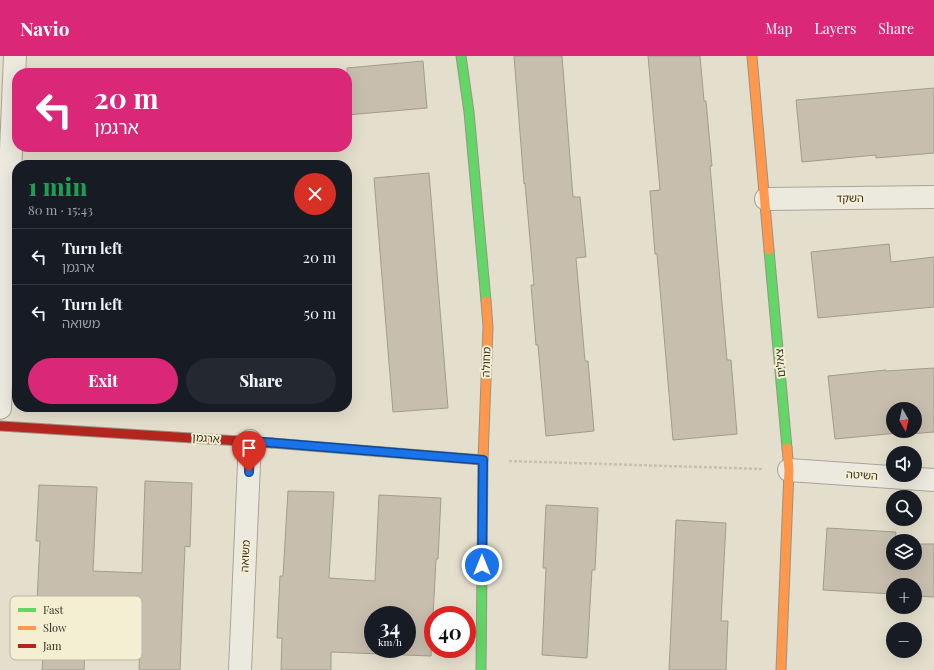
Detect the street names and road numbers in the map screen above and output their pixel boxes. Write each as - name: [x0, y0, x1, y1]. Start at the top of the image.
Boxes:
- street label: השקד: [836, 190, 864, 205]
- street label: מחולה: [477, 346, 494, 377]
- street label: צאלים: [771, 348, 788, 378]
- street label: ארגמן: [192, 429, 220, 446]
- street label: השיטה: [846, 466, 879, 483]
- street label: משואה: [236, 539, 253, 573]

